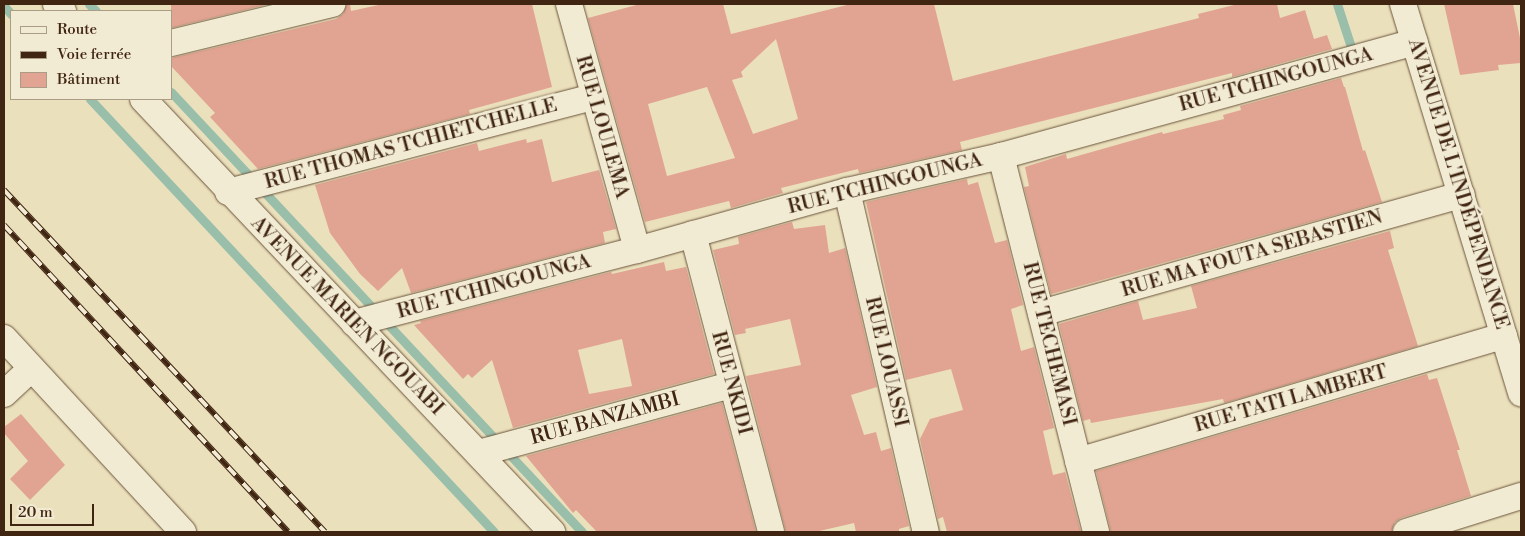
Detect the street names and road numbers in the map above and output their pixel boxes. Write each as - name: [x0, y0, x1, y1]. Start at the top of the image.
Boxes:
- street label: AVENUE DE L'INDÉPENDANCE: [1402, 36, 1514, 332]
- street label: RUE TCHINGOUNGA: [1176, 43, 1376, 117]
- street label: RUE LOULEMA: [570, 53, 634, 201]
- street label: RUE THOMAS TCHIETCHELLE: [262, 93, 560, 195]
- street label: RUE TCHINGOUNGA: [785, 148, 985, 220]
- street label: RUE MA FOUTA SEBASTIEN: [1119, 205, 1385, 303]
- street label: AVENUE MARIEN NGOUABI: [246, 212, 448, 420]
- street label: RUE TCHINGOUNGA: [394, 250, 594, 324]
- street label: RUE TECHEMASI: [1017, 260, 1081, 428]
- street label: RUE LOUASSI: [859, 294, 913, 430]
- street label: RUE NKIDI: [706, 329, 756, 437]
- street label: RUE TATI LAMBERT: [1192, 360, 1390, 438]
- street label: RUE BANZAMBI: [528, 388, 682, 450]

